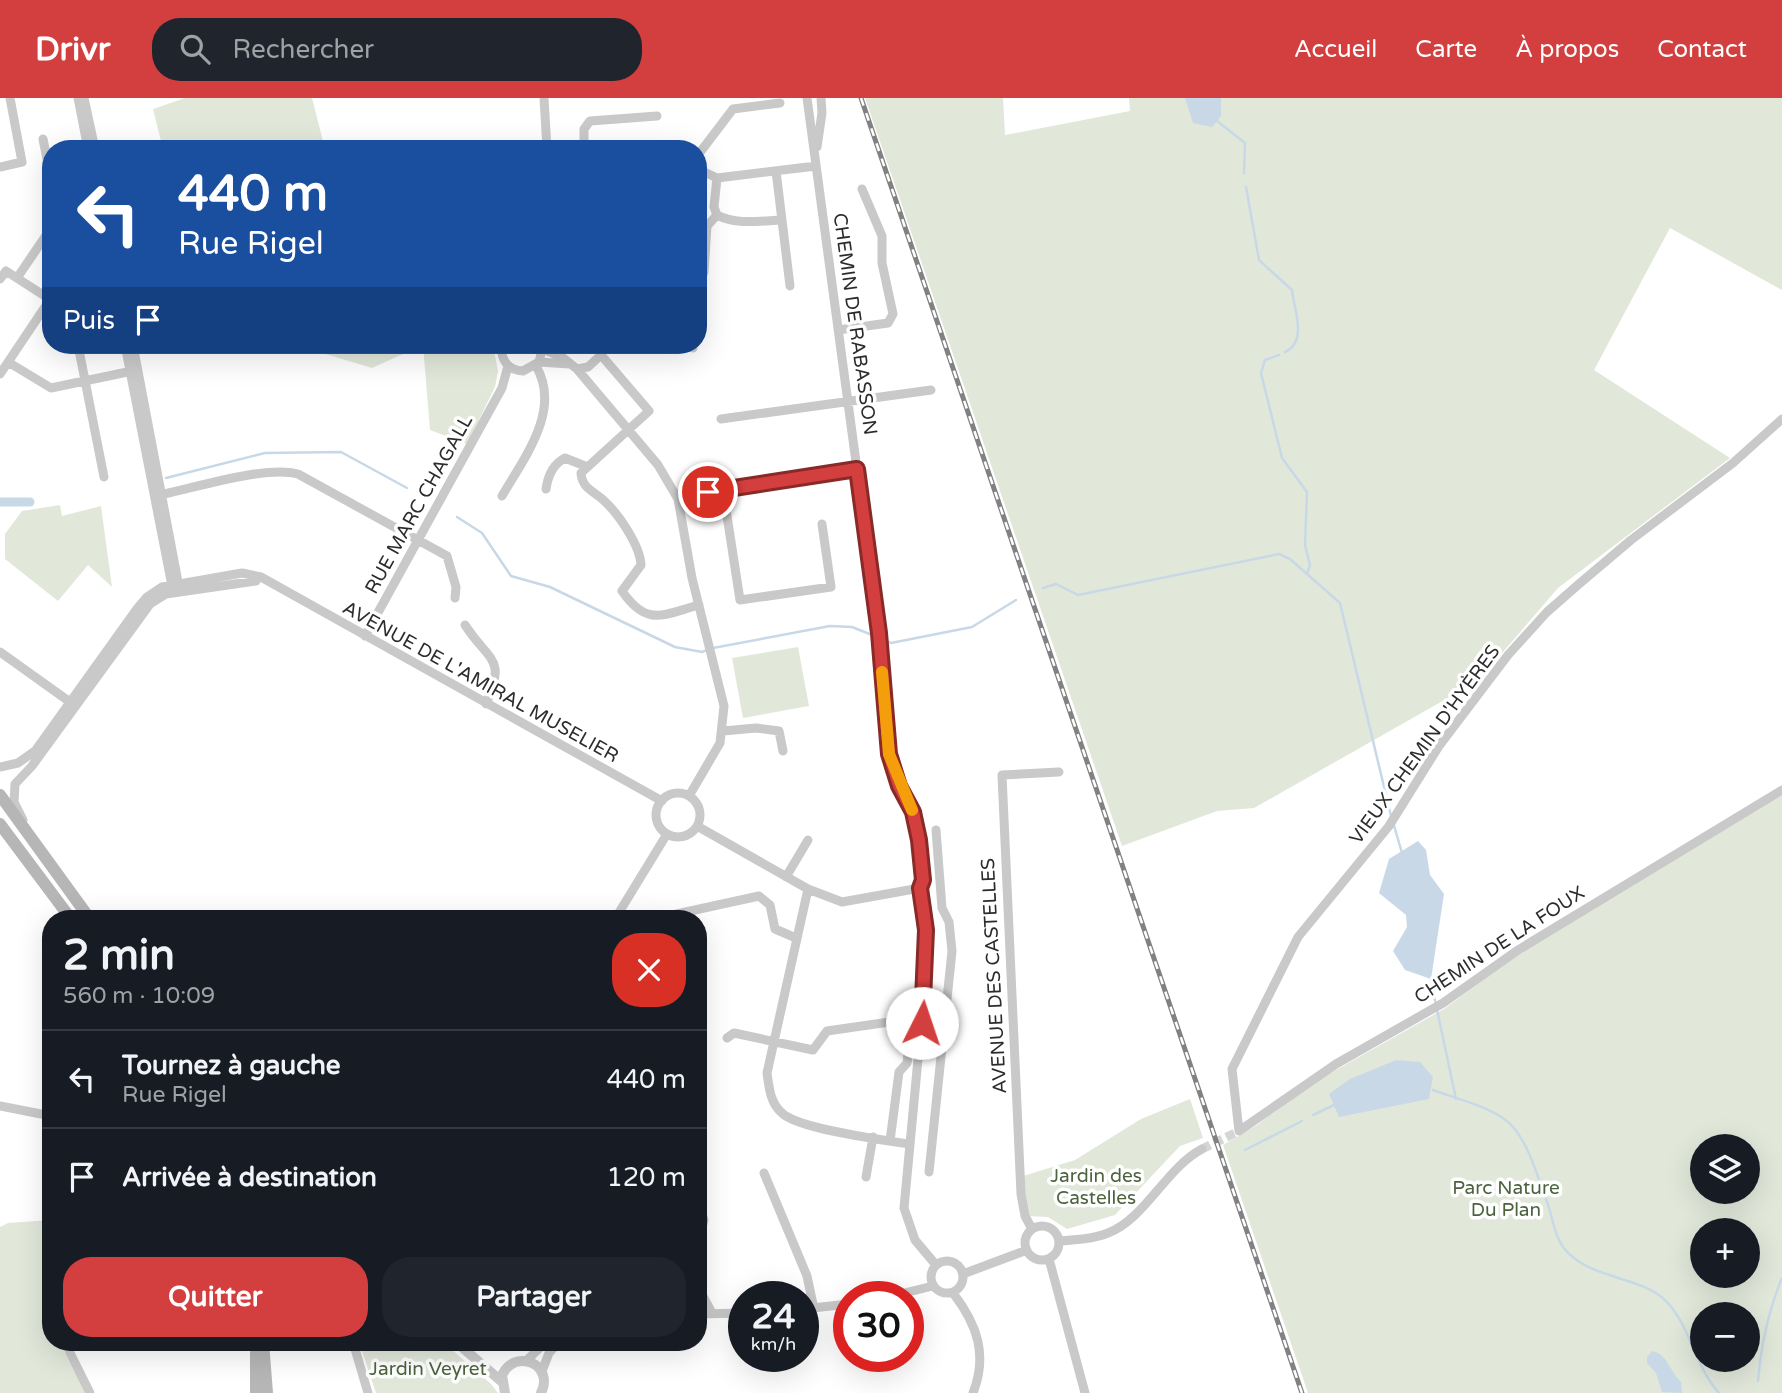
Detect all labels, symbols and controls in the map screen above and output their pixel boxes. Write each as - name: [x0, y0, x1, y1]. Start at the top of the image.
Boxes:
- search box: [152, 18, 642, 81]
- text: Drivr: [35, 30, 110, 69]
- icon: search: [176, 30, 214, 68]
- text: Rechercher: [232, 34, 374, 65]
- text: Accueil: [1294, 35, 1377, 64]
- text: Carte: [1415, 35, 1477, 64]
- text: À propos: [1515, 35, 1619, 64]
- text: Contact: [1657, 35, 1747, 64]
- text: 440 m: [178, 165, 328, 224]
- icon: left: [63, 168, 154, 259]
- street label: CHEMIN DE RABASSON: [829, 212, 881, 437]
- text: Rue Rigel: [178, 225, 324, 263]
- icon: arrive: [129, 301, 167, 339]
- text: Puis: [63, 305, 115, 336]
- street label: RUE MARC CHAGALL: [361, 411, 477, 598]
- pin: [678, 462, 738, 522]
- icon: arrive: [689, 473, 727, 511]
- street label: AVENUE DE L'AMIRAL MUSELIER: [339, 597, 622, 767]
- street label: VIEUX CHEMIN D'HYÈRES: [1345, 641, 1505, 849]
- street label: AVENUE DES CASTELLES: [977, 857, 1011, 1094]
- street label: CHEMIN DE LA FOUX: [1410, 882, 1589, 1008]
- text: 2 min: [63, 930, 175, 981]
- button: close: [612, 933, 686, 1007]
- text: 560 m · 10:09: [63, 982, 215, 1010]
- position arrow: [885, 986, 959, 1060]
- text: Tournez à gauche: [122, 1050, 341, 1081]
- icon: left: [63, 1060, 101, 1098]
- text: 440 m: [606, 1064, 686, 1095]
- text: Rue Rigel: [122, 1081, 227, 1109]
- map controls: [1690, 1134, 1760, 1372]
- button: layers: [1690, 1134, 1760, 1204]
- icon: arrive: [63, 1158, 101, 1196]
- text: Arrivée à destination: [122, 1162, 377, 1193]
- text: 120 m: [606, 1162, 686, 1193]
- park label: Jardin des Castelles: [1050, 1165, 1142, 1209]
- park label: Parc Nature Du Plan: [1452, 1177, 1560, 1221]
- button: +: [1690, 1218, 1760, 1288]
- button: Quitter: [63, 1257, 368, 1337]
- button: Partager: [382, 1257, 686, 1337]
- speed limit sign: 30: [833, 1281, 924, 1372]
- text: 24: [752, 1296, 795, 1338]
- button: −: [1690, 1302, 1760, 1372]
- text: km/h: [751, 1333, 796, 1355]
- park label: Jardin Veyret: [369, 1358, 487, 1380]

